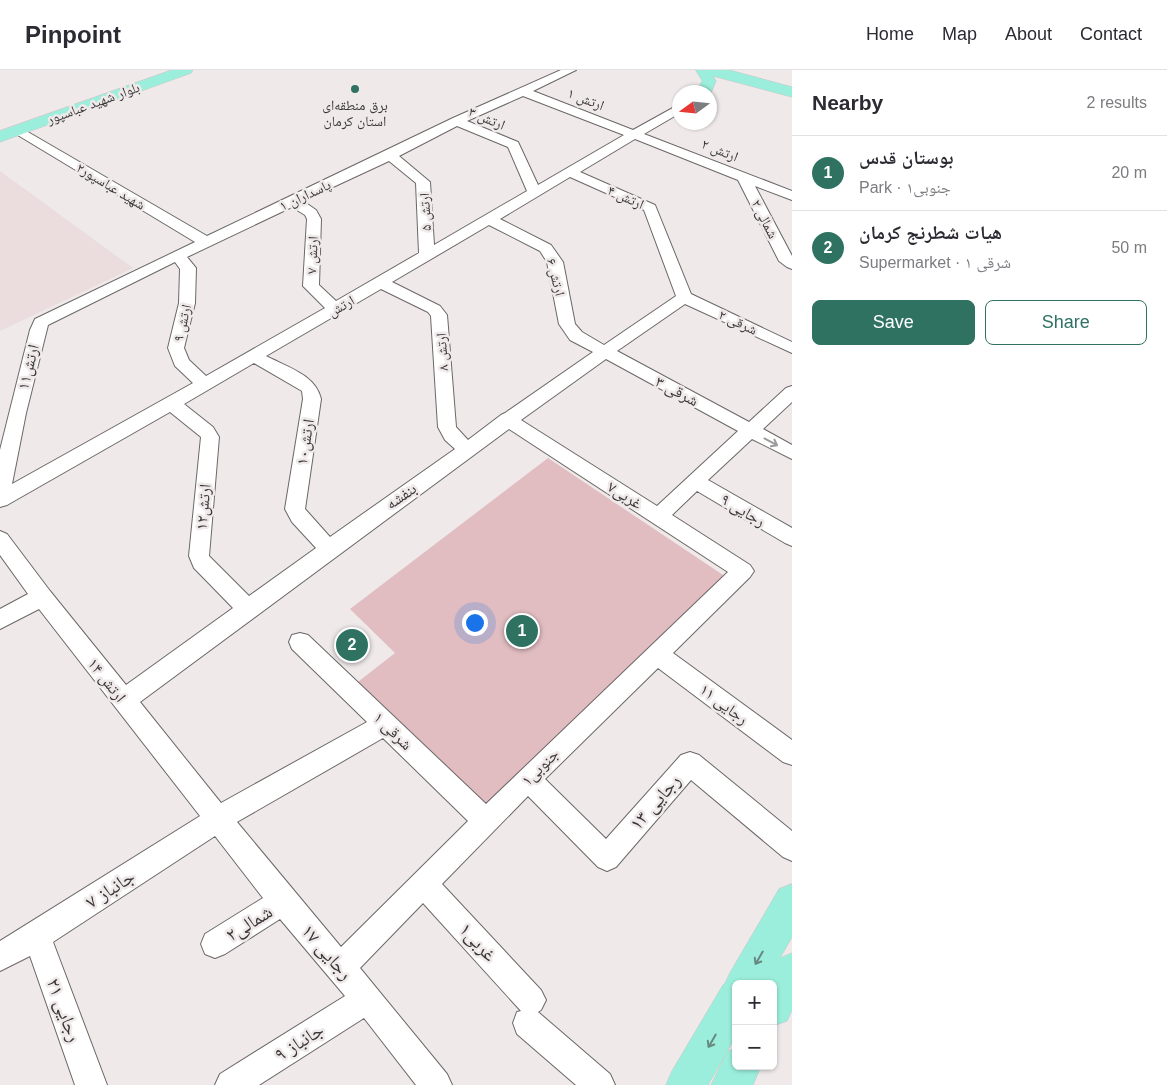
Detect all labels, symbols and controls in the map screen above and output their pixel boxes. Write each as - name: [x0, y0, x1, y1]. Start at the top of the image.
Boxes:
- text: Pinpoint: [25, 21, 121, 48]
- text: Home: [866, 24, 914, 44]
- text: Map: [942, 24, 977, 44]
- text: About: [1005, 24, 1052, 44]
- text: Contact: [1080, 24, 1142, 44]
- street label: بلوار شهید عباسپور: [44, 79, 142, 129]
- marker: برق منطقه‌ای استان کرمان: [349, 83, 361, 95]
- street label: ارتش ۱: [565, 85, 607, 114]
- north arrow: [672, 85, 717, 130]
- text: Nearby: [812, 91, 883, 114]
- text: 2 results: [1087, 94, 1147, 111]
- place label: برق منطقه‌ای استان کرمان: [322, 97, 388, 130]
- street label: ارتش ۳: [466, 103, 508, 134]
- street label: ارتش ۲: [699, 135, 741, 165]
- text: بوستان قدس: [859, 147, 953, 168]
- street label: شهید عباسپور۲: [73, 159, 148, 214]
- text: 1: [824, 164, 832, 181]
- text: 20 m: [1111, 164, 1147, 181]
- street label: پاسداران ۱: [277, 176, 334, 215]
- text: Park · جنوبی۱: [859, 179, 951, 196]
- street label: ارتش ۴: [605, 182, 647, 213]
- street label: ارتش ۵: [416, 193, 435, 231]
- street label: شمالی ۲: [748, 197, 782, 241]
- text: هیات شطرنج کرمان: [859, 222, 1002, 243]
- street label: ارتش ۷: [303, 236, 322, 274]
- text: 2: [824, 239, 832, 256]
- text: 50 m: [1111, 239, 1147, 256]
- text: Supermarket · شرقی ۱: [859, 254, 1011, 271]
- street label: ارتش ۶: [543, 257, 568, 298]
- street label: ارتش: [325, 292, 358, 321]
- button: Save: [812, 300, 975, 345]
- button: Share: [985, 300, 1147, 345]
- street label: ارتش ۹: [170, 303, 195, 344]
- street label: شرقی ۲: [716, 306, 760, 339]
- street label: ارتش ۸: [433, 332, 452, 371]
- street label: ارتش۱۱: [14, 343, 44, 392]
- street label: شرقی ۳: [652, 373, 701, 411]
- street label: ارتش۱۰: [293, 418, 319, 466]
- one-way arrow: [763, 438, 778, 447]
- street label: غربی۷: [604, 478, 645, 514]
- street label: بنفشه: [383, 480, 420, 513]
- street label: ارتش۱۲: [193, 483, 215, 531]
- street label: رجایی ۹: [717, 490, 768, 531]
- your location: [462, 610, 488, 636]
- pin: 1: [506, 612, 538, 650]
- pin: 2: [336, 626, 368, 664]
- street label: ارتش ۱۴: [83, 655, 129, 706]
- street label: رجایی ۱۱: [695, 680, 751, 729]
- street label: شرقی ۱: [369, 709, 416, 755]
- street label: جنوبی۱: [518, 745, 563, 790]
- street label: رجایی ۱۳: [625, 770, 685, 835]
- street label: جانباز ۷: [82, 866, 139, 913]
- street label: شمالی۲: [222, 901, 277, 946]
- street label: غربی۱: [455, 919, 501, 966]
- street label: رجایی ۱۷: [297, 920, 357, 985]
- one-way arrow: [754, 950, 764, 965]
- street label: رجایی ۲۱: [42, 975, 85, 1045]
- map controls: [732, 980, 777, 1070]
- button: +: [732, 980, 777, 1025]
- street label: جانباز ۹: [271, 1019, 328, 1066]
- button: −: [732, 1025, 777, 1070]
- one-way arrow: [706, 1033, 716, 1047]

